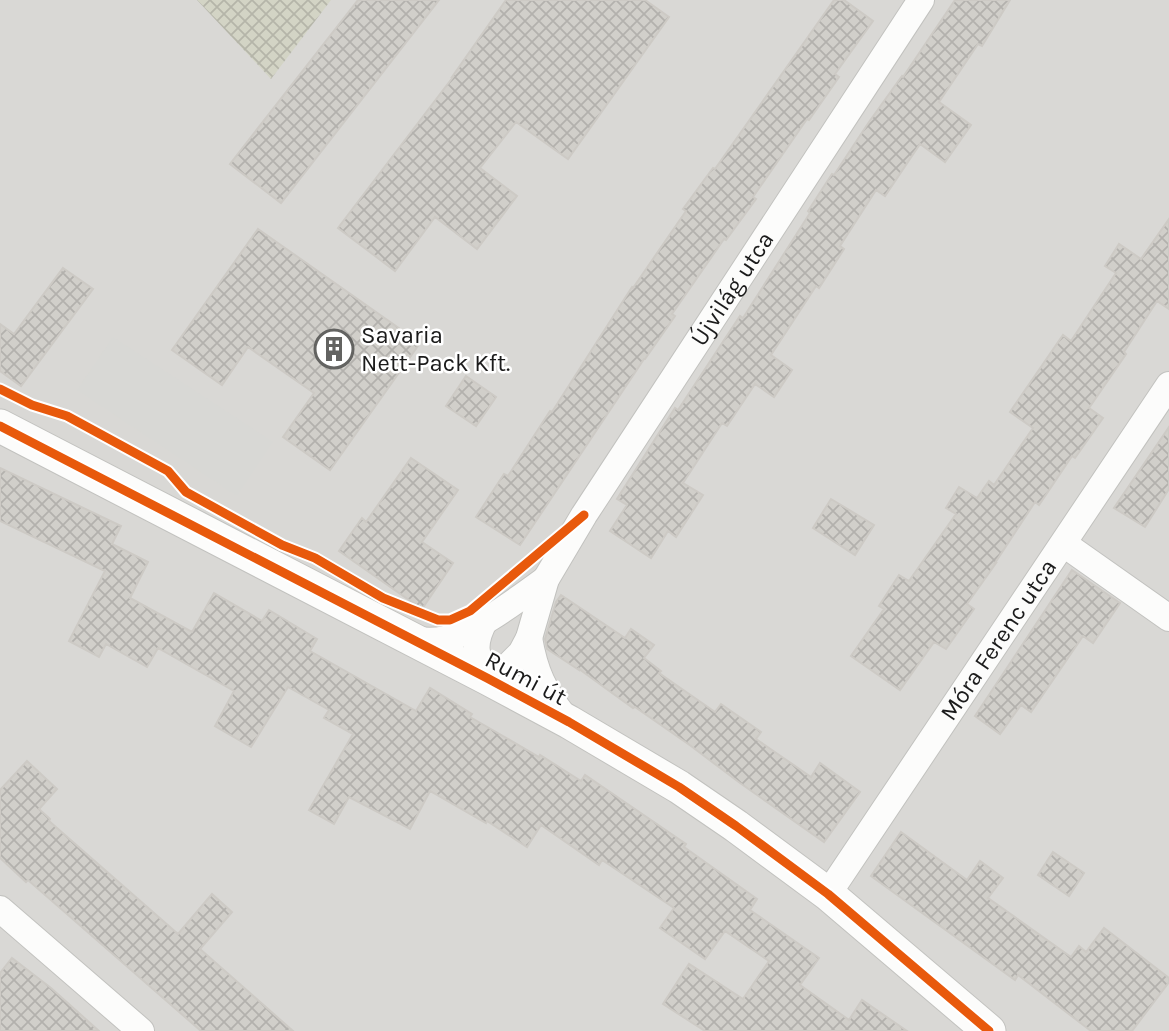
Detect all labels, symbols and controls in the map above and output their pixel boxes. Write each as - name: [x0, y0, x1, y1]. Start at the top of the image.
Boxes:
- street label: Újvilág utca: [684, 226, 780, 351]
- place label: Savaria Nett-Pack Kft.: [361, 321, 510, 377]
- building icon: Savaria Nett-Pack Kft.: [313, 328, 355, 370]
- street label: Móra Ferenc utca: [934, 554, 1062, 726]
- street label: Rumi út: [481, 645, 571, 711]

